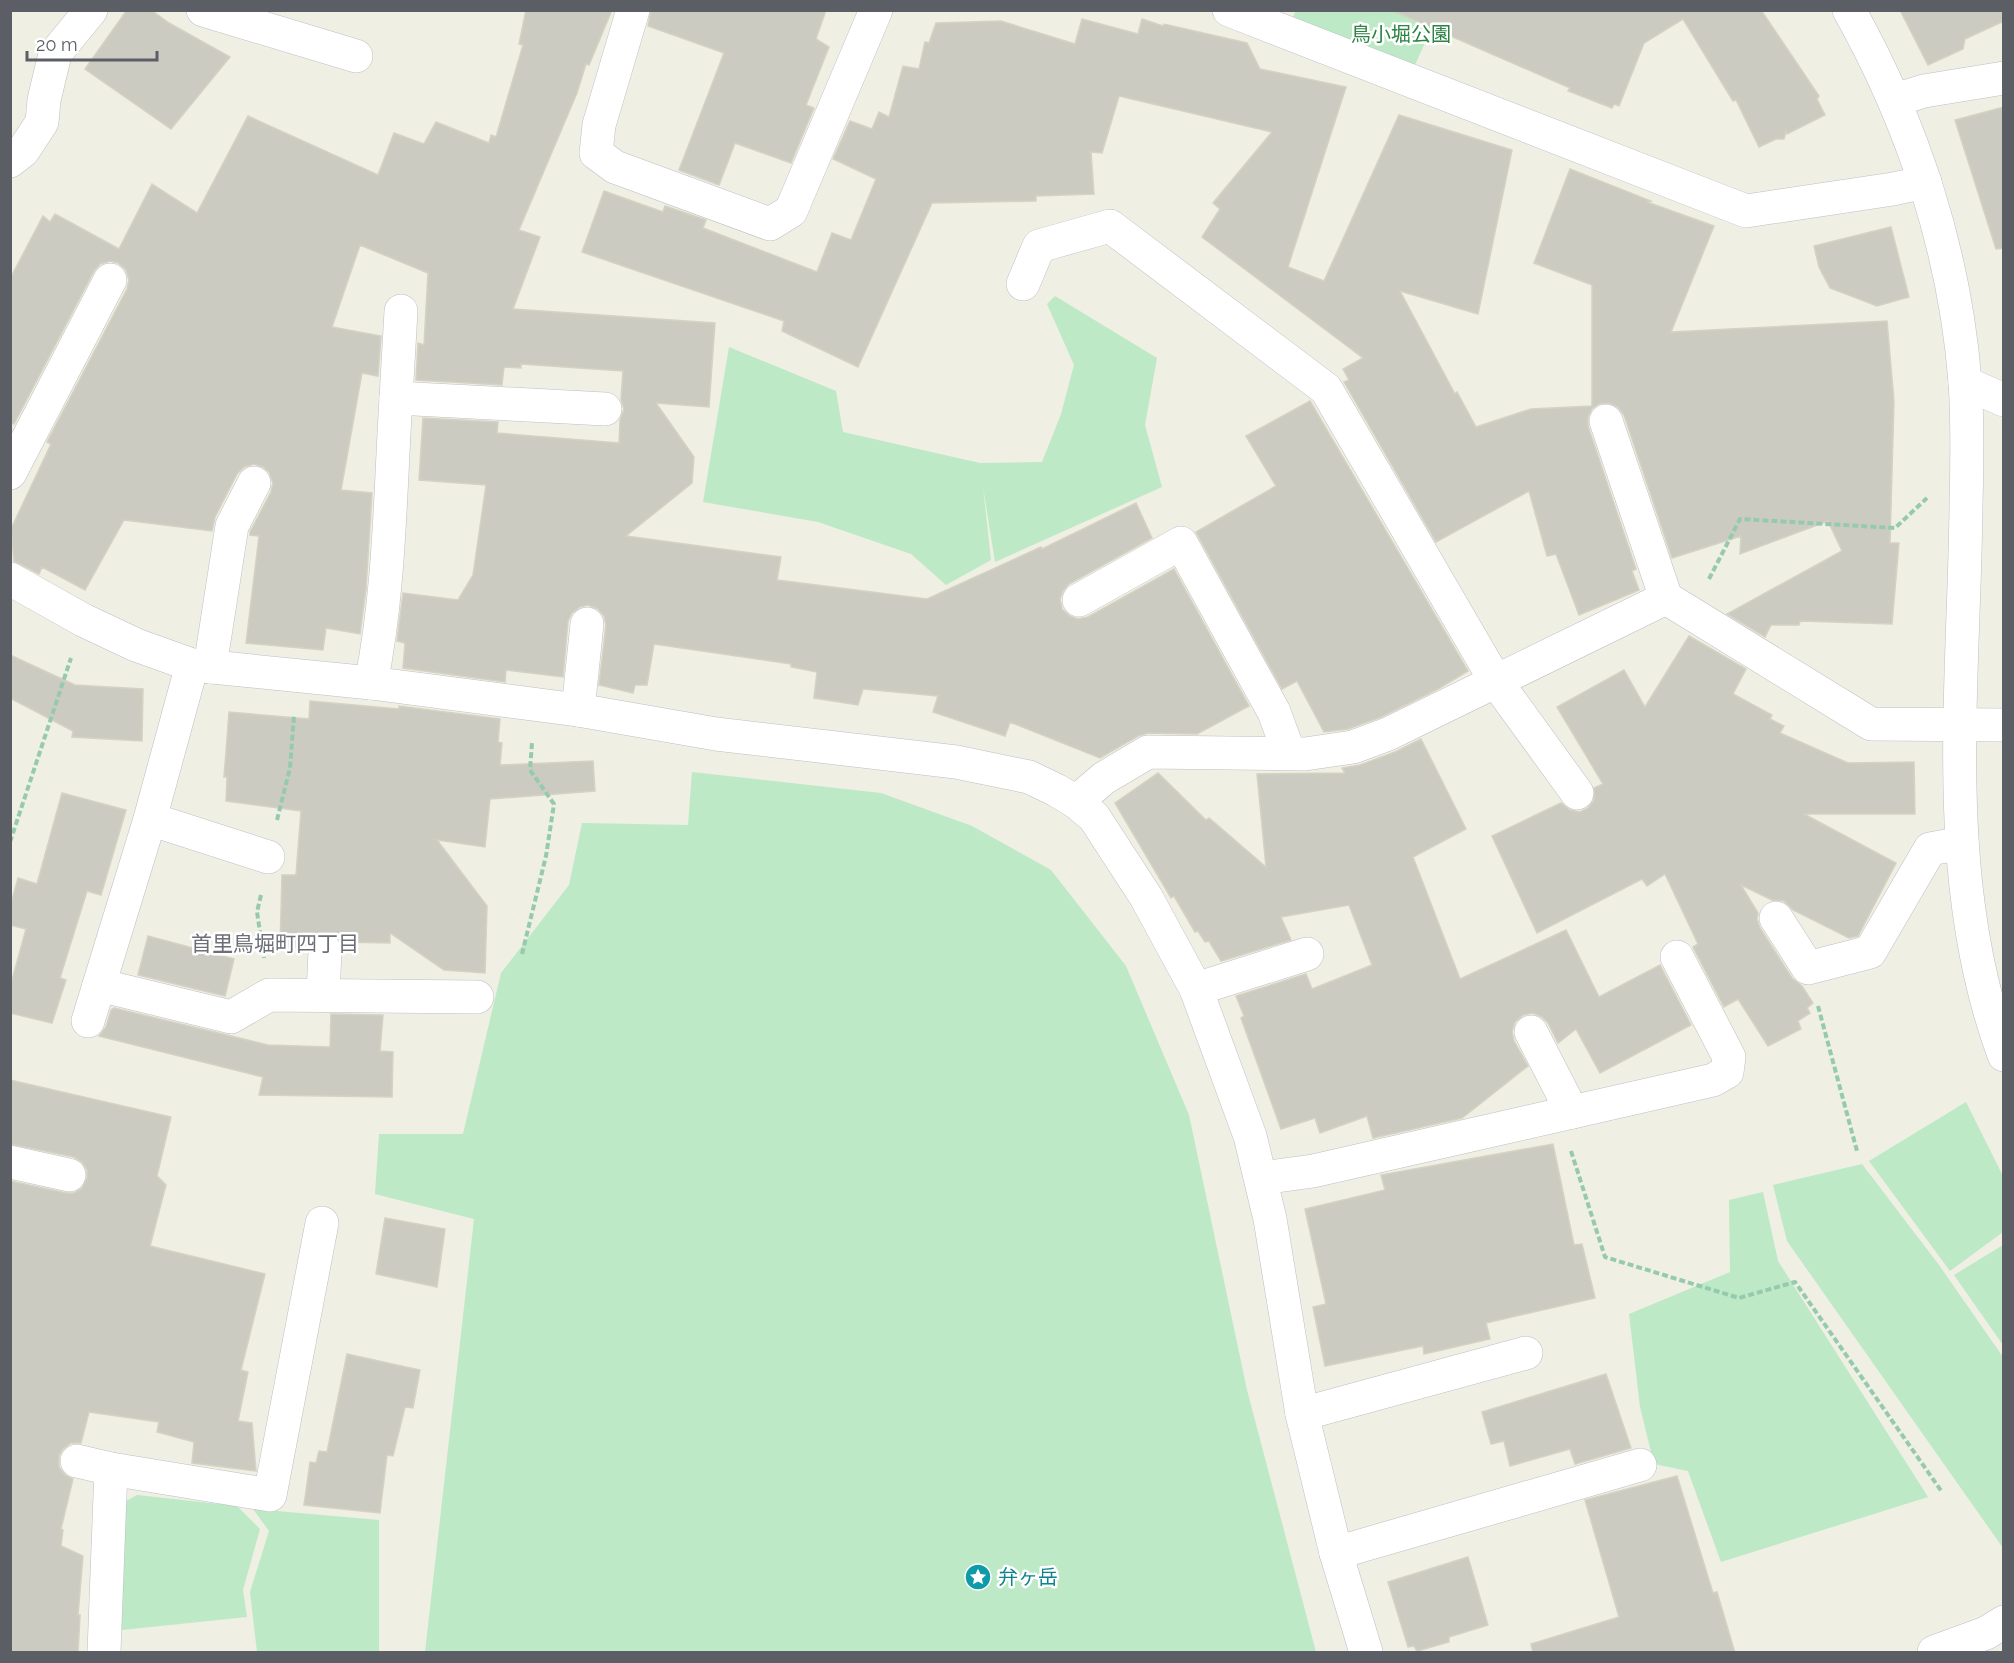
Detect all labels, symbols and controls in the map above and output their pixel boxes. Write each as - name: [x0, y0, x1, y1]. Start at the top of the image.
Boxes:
- park label: 鳥小堀公園: [1351, 22, 1451, 46]
- scale bar: [27, 24, 158, 62]
- text: 20 m: [36, 34, 78, 55]
- district label: 首里鳥堀町四丁目: [191, 931, 359, 956]
- place icon: 弁ヶ岳: [963, 1562, 993, 1592]
- place label: 弁ヶ岳: [998, 1565, 1058, 1589]

